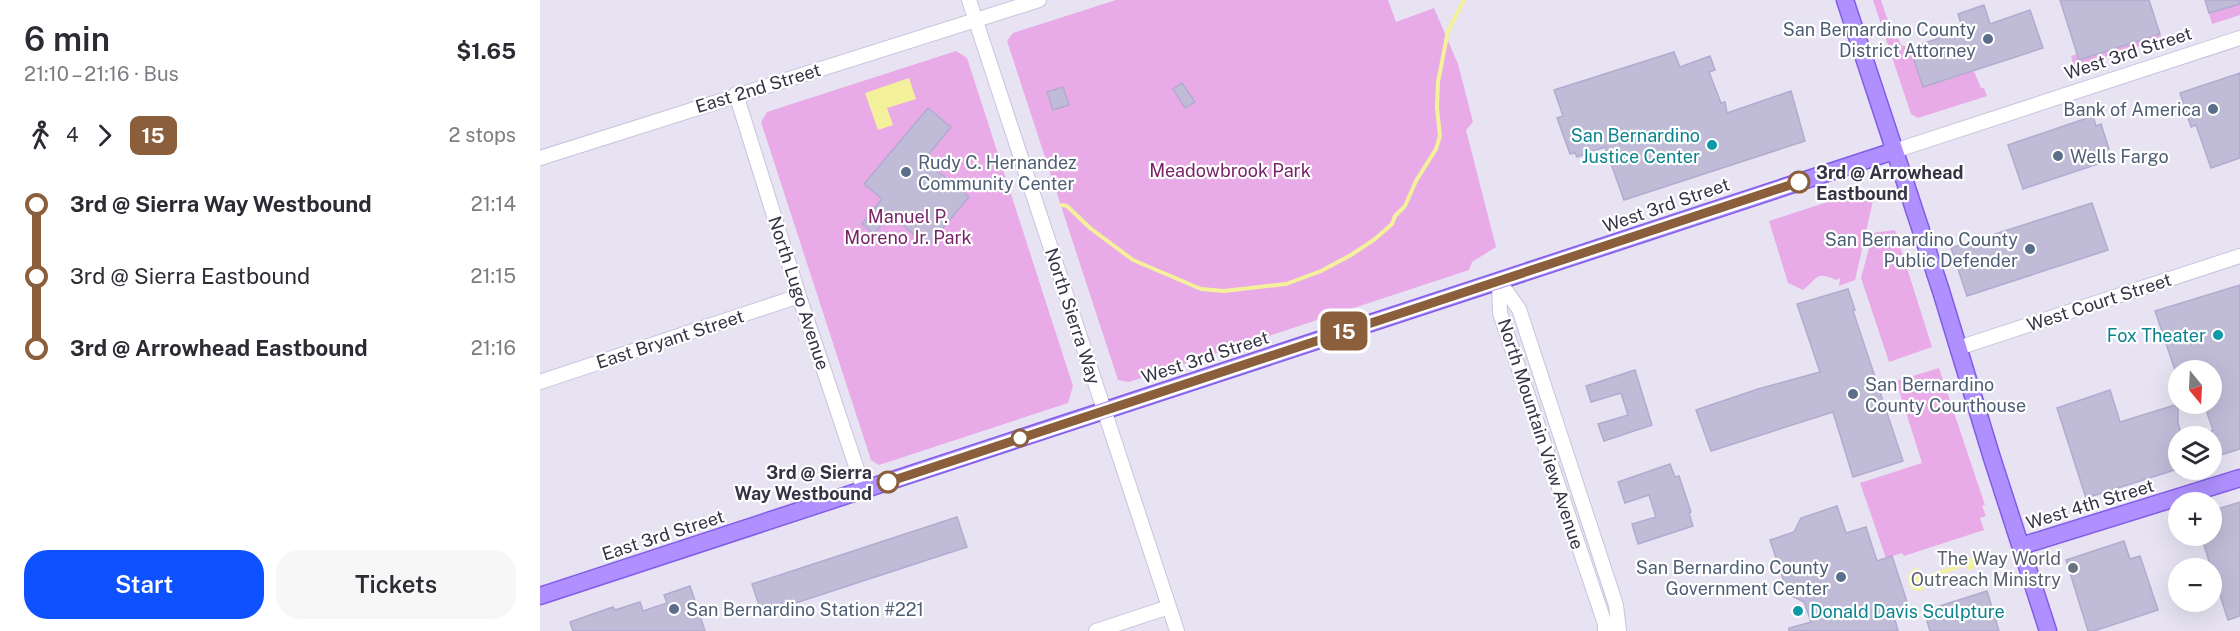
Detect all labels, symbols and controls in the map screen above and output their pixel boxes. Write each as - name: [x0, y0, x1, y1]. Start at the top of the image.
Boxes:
- place label: San Bernardino County District Attorney: [1783, 19, 1976, 61]
- text: 6 min: [24, 20, 110, 58]
- street label: West 3rd Street: [2062, 23, 2194, 83]
- marker: San Bernardino County District Attorney: [1981, 32, 1995, 46]
- text: $1.65: [456, 38, 516, 64]
- street label: East 2nd Street: [693, 59, 823, 117]
- text: 21:10 – 21:16 · Bus: [24, 62, 179, 86]
- place label: Bank of America: [2063, 99, 2201, 120]
- marker: Bank of America: [2206, 102, 2220, 116]
- icon: walk: [24, 119, 57, 152]
- icon: forward: [88, 119, 121, 152]
- text: 4: [66, 123, 79, 147]
- text: 15: [142, 123, 165, 148]
- text: 2 stops: [449, 123, 516, 147]
- place label: San Bernardino Justice Center: [1571, 125, 1700, 167]
- marker: San Bernardino Justice Center: [1705, 138, 1719, 152]
- place label: Wells Fargo: [2070, 146, 2169, 167]
- marker: Wells Fargo: [2051, 149, 2065, 163]
- place label: Rudy C. Hernandez Community Center: [918, 152, 1077, 194]
- park label: Meadowbrook Park: [1149, 160, 1311, 181]
- place label: 3rd @ Arrowhead Eastbound: [1816, 162, 1964, 204]
- marker: Rudy C. Hernandez Community Center: [899, 165, 913, 179]
- marker: 3rd @ Arrowhead Eastbound: [1788, 171, 1810, 193]
- street label: West 3rd Street: [1600, 173, 1732, 237]
- text: 3rd @ Sierra Way Westbound: [70, 191, 372, 217]
- text: 21:14: [471, 192, 516, 216]
- park label: Manuel P. Moreno Jr. Park: [844, 206, 972, 248]
- street label: North Lugo Avenue: [764, 214, 834, 372]
- place label: San Bernardino County Public Defender: [1825, 229, 2018, 271]
- marker: San Bernardino County Public Defender: [2023, 242, 2037, 256]
- street label: North Sierra Way: [1041, 245, 1105, 387]
- text: 3rd @ Sierra Eastbound: [70, 263, 310, 289]
- text: 21:15: [470, 264, 516, 288]
- street label: West Court Street: [2024, 269, 2174, 335]
- street label: East Bryant Street: [594, 305, 746, 373]
- line badge: 15: [1317, 312, 1371, 350]
- street label: North Mountain View Avenue: [1494, 316, 1588, 552]
- text: 15: [1332, 319, 1356, 344]
- place label: Fox Theater: [2107, 325, 2206, 346]
- street label: West 3rd Street: [1139, 327, 1271, 387]
- marker: Fox Theater: [2211, 328, 2225, 342]
- text: 3rd @ Arrowhead Eastbound: [70, 335, 368, 361]
- text: 21:16: [471, 336, 516, 360]
- north arrow: [2168, 360, 2222, 414]
- map controls: [2168, 360, 2222, 612]
- place label: San Bernardino County Courthouse: [1865, 374, 2026, 416]
- marker: San Bernardino County Courthouse: [1846, 387, 1860, 401]
- button: layers: [2168, 426, 2222, 480]
- unlabelled marker: [1011, 429, 1029, 447]
- place label: 3rd @ Sierra Way Westbound: [735, 462, 872, 504]
- marker: 3rd @ Sierra Way Westbound: [877, 471, 899, 493]
- street label: West 4th Street: [2024, 475, 2156, 533]
- button: +: [2168, 492, 2222, 546]
- street label: East 3rd Street: [599, 505, 727, 565]
- place label: The Way World Outreach Ministry: [1911, 548, 2061, 590]
- button: Start: [24, 550, 264, 619]
- button: Tickets: [276, 550, 516, 619]
- place label: San Bernardino County Government Center: [1636, 557, 1829, 599]
- button: −: [2168, 558, 2222, 612]
- marker: The Way World Outreach Ministry: [2066, 561, 2080, 575]
- marker: San Bernardino County Government Center: [1834, 570, 1848, 584]
- place label: San Bernardino Station #221: [686, 599, 924, 620]
- place label: Donald Davis Sculpture: [1810, 601, 2005, 622]
- marker: San Bernardino Station #221: [667, 602, 681, 616]
- marker: Donald Davis Sculpture: [1791, 604, 1805, 618]

